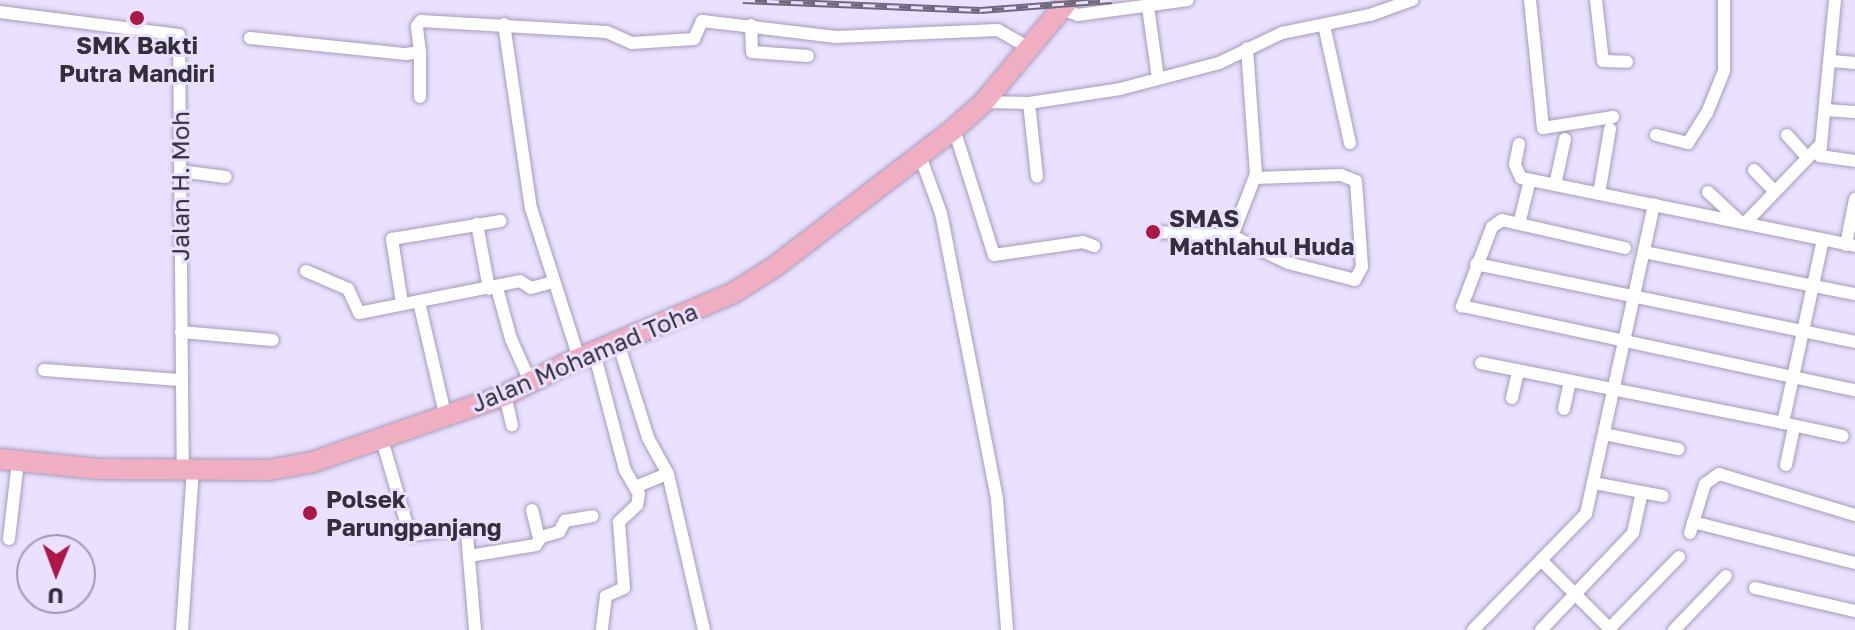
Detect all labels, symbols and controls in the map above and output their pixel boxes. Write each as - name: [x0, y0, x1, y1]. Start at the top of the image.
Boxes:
- marker: SMK Bakti Putra Mandiri: [128, 9, 146, 27]
- place label: SMK Bakti Putra Mandiri: [59, 31, 215, 87]
- street label: Jalan H. Moh: [166, 111, 194, 261]
- place label: SMAS Mathlahul Huda: [1169, 204, 1354, 260]
- marker: SMAS Mathlahul Huda: [1144, 223, 1162, 241]
- street label: Jalan Mohamad Toha: [466, 296, 702, 418]
- place label: Polsek Parungpanjang: [326, 485, 502, 541]
- marker: Polsek Parungpanjang: [301, 504, 319, 522]
- north arrow: [16, 534, 96, 614]
- text: U: [47, 583, 64, 610]

